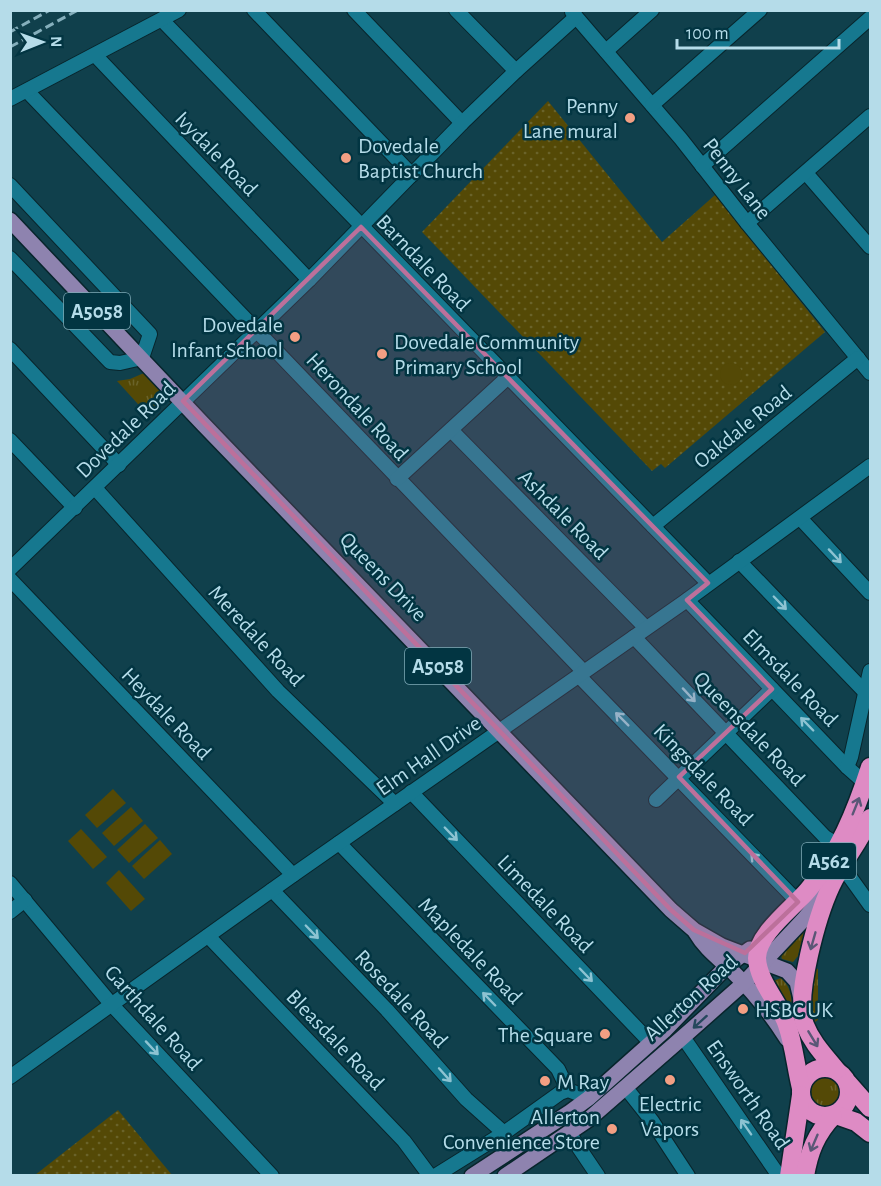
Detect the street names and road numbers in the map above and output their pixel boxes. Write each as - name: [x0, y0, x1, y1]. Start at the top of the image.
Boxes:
- street label: Ivydale Road: [171, 107, 262, 200]
- street label: Penny Lane: [699, 134, 776, 223]
- street label: Barndale Road: [372, 210, 475, 315]
- road number: A5058: [64, 293, 130, 329]
- street label: Herondale Road: [302, 349, 412, 465]
- street label: Dovedale Road: [72, 377, 180, 482]
- street label: Oakdale Road: [690, 381, 796, 473]
- street label: Ashdale Road: [514, 466, 612, 564]
- street label: Queens Drive: [336, 528, 431, 625]
- street label: Meredale Road: [204, 581, 308, 690]
- street label: Elmsdale Road: [739, 625, 842, 731]
- road number: A5058: [405, 648, 471, 684]
- street label: Heydale Road: [117, 663, 215, 764]
- street label: Queensdale Road: [689, 667, 809, 790]
- street label: Elm Hall Drive: [372, 712, 485, 800]
- street label: Kingsdale Road: [649, 720, 757, 830]
- road number: A562: [802, 843, 856, 879]
- street label: Limedale Road: [493, 850, 597, 957]
- street label: Mapledale Road: [414, 893, 526, 1008]
- street label: Rosedale Road: [351, 945, 452, 1052]
- street label: Allerton Road: [640, 950, 741, 1045]
- street label: Garthdale Road: [101, 961, 206, 1074]
- street label: Bleasdale Road: [282, 985, 388, 1094]
- street label: Ensworth Road: [702, 1036, 794, 1153]

